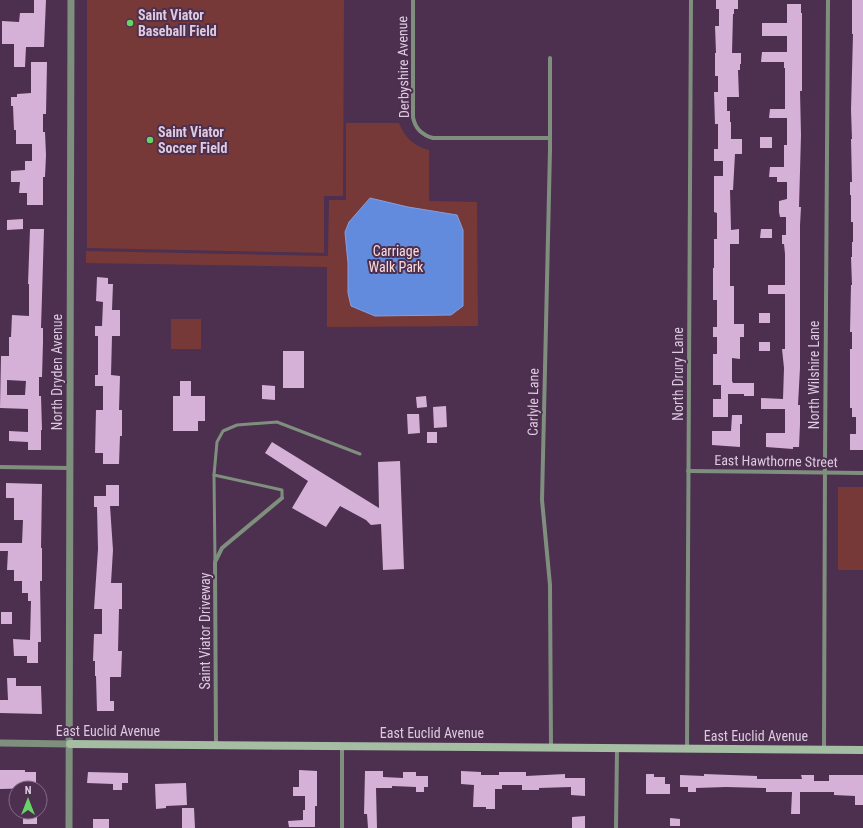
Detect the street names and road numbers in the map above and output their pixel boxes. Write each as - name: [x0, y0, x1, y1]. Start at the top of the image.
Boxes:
- street label: Derbyshire Avenue: [394, 15, 412, 118]
- street label: North Dryden Avenue: [49, 313, 65, 430]
- street label: North Wilshire Lane: [806, 320, 822, 429]
- street label: North Drury Lane: [670, 327, 686, 421]
- street label: Carlyle Lane: [524, 368, 542, 436]
- street label: East Hawthorne Street: [714, 452, 838, 470]
- street label: Saint Viator Driveway: [197, 572, 213, 690]
- street label: East Euclid Avenue: [56, 723, 161, 739]
- street label: East Euclid Avenue: [380, 725, 485, 741]
- street label: East Euclid Avenue: [704, 728, 809, 744]

